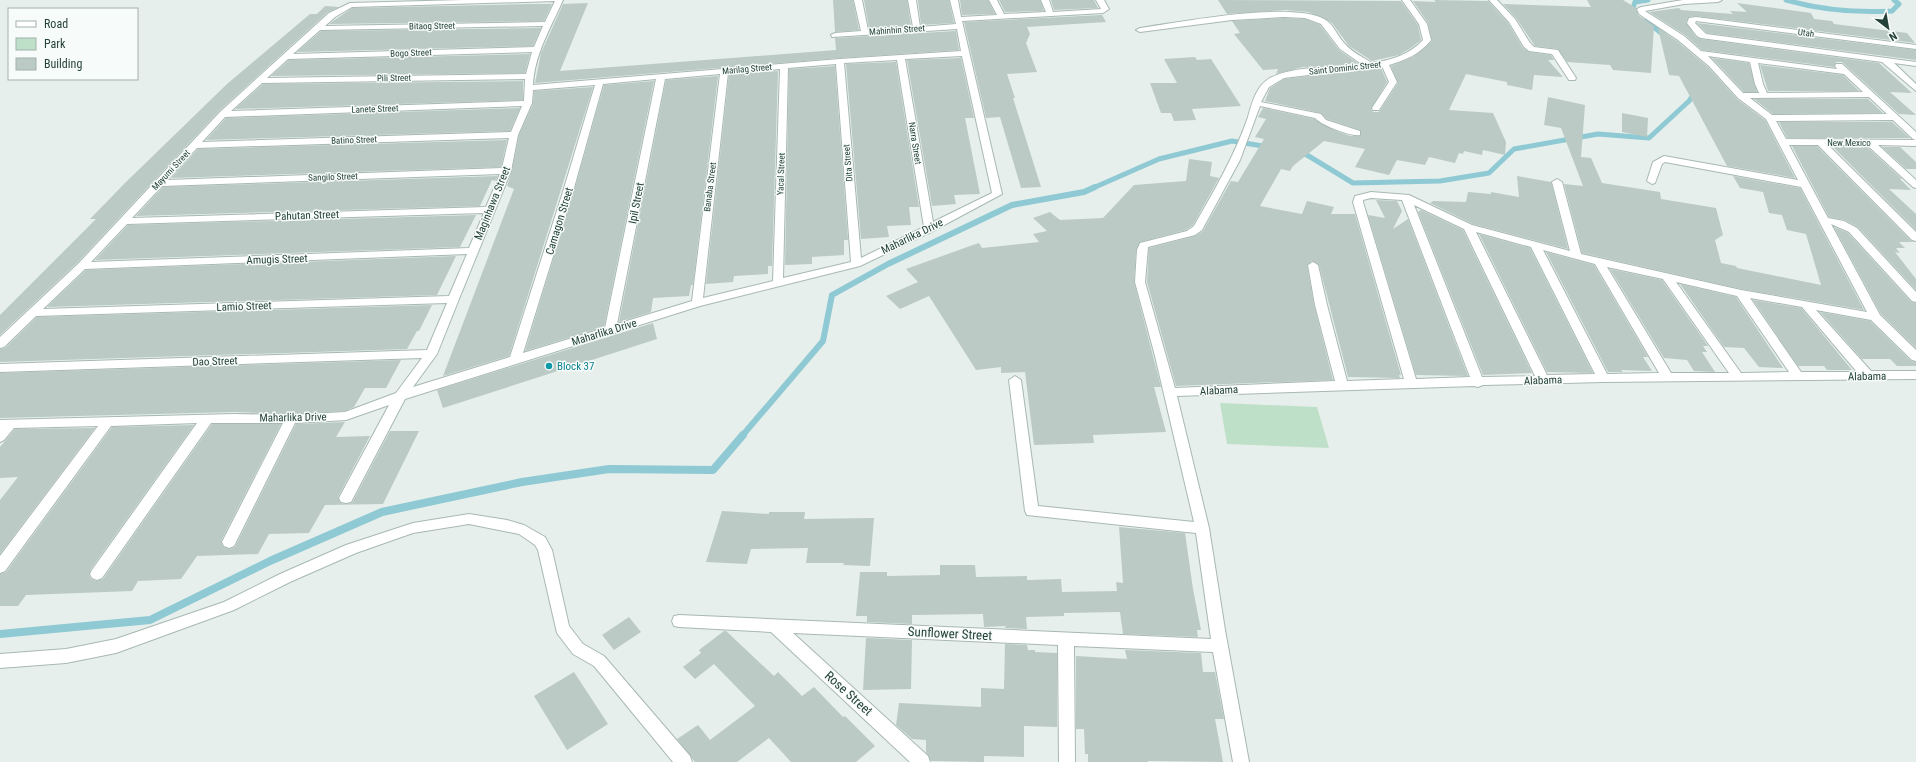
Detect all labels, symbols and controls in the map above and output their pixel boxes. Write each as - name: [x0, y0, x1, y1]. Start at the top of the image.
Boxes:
- legend: [8, 8, 138, 80]
- north arrow: [1868, 8, 1908, 48]
- text: Road: [44, 17, 68, 31]
- street label: Bitaog Street: [409, 21, 455, 31]
- street label: Mahinhin Street: [869, 23, 926, 37]
- street label: Utah: [1797, 27, 1815, 39]
- text: N: [1886, 29, 1899, 44]
- text: Park: [44, 37, 66, 51]
- street label: Bogo Street: [390, 47, 432, 59]
- text: Building: [44, 57, 82, 71]
- street label: Saint Dominic Street: [1308, 59, 1382, 77]
- street label: Marilag Street: [722, 62, 773, 76]
- street label: Pili Street: [377, 73, 412, 83]
- street label: Lanete Street: [351, 103, 399, 115]
- street label: Narra Street: [907, 121, 923, 165]
- street label: Batino Street: [331, 134, 377, 146]
- street label: New Mexico: [1827, 138, 1871, 148]
- street label: Dita Street: [841, 144, 855, 182]
- street label: Mayumi Street: [150, 148, 192, 192]
- street label: Yacal Street: [775, 152, 787, 195]
- street label: Banaba Street: [702, 161, 718, 212]
- street label: Maginhawa Street: [472, 165, 513, 242]
- street label: Sangilo Street: [308, 171, 358, 183]
- street label: Ipil Street: [626, 181, 647, 225]
- street label: Camagon Street: [543, 186, 576, 256]
- street label: Pahutan Street: [275, 208, 339, 223]
- street label: Maharlika Drive: [879, 216, 945, 257]
- street label: Amugis Street: [246, 252, 308, 267]
- street label: Lamio Street: [216, 299, 272, 314]
- street label: Maharlika Drive: [570, 316, 638, 349]
- street label: Dao Street: [192, 354, 238, 369]
- place label: Block 37: [557, 360, 594, 373]
- marker: Block 37: [544, 361, 554, 371]
- street label: Alabama: [1848, 370, 1886, 383]
- street label: Alabama: [1524, 373, 1562, 388]
- street label: Alabama: [1200, 383, 1239, 398]
- street label: Maharlika Drive: [259, 410, 327, 425]
- street label: Sunflower Street: [907, 624, 993, 643]
- street label: Rose Street: [822, 668, 876, 719]

